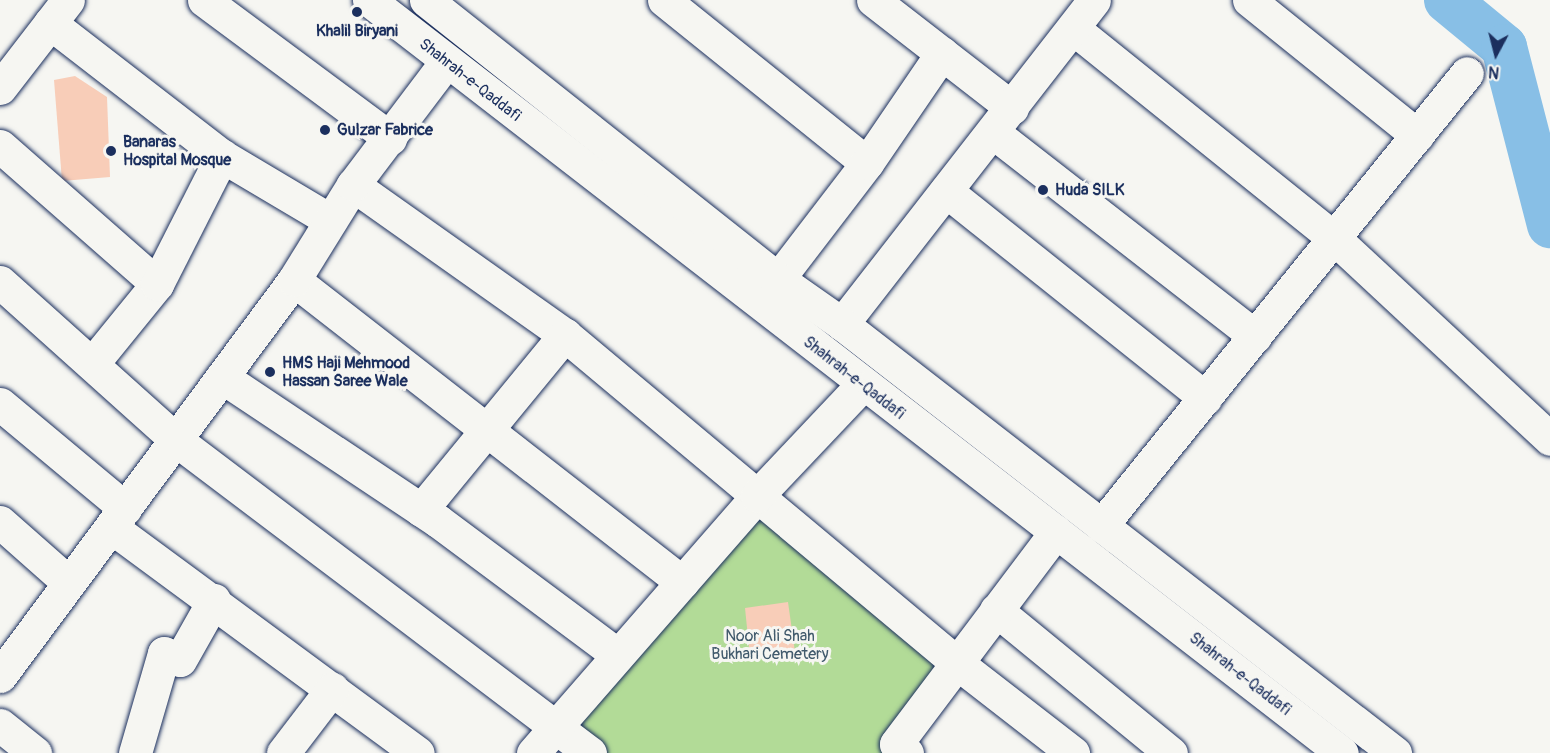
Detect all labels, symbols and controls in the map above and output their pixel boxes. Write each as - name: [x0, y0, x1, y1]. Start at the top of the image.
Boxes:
- marker: Khalil Biryani: [350, 5, 364, 19]
- place label: Khalil Biryani: [316, 21, 398, 41]
- north arrow: [1466, 24, 1526, 84]
- street label: Shahrah-e-Qaddafi: [415, 34, 525, 126]
- text: N: [1487, 61, 1500, 82]
- place label: Gulzar Fabrice: [337, 120, 433, 140]
- marker: Gulzar Fabrice: [318, 123, 332, 137]
- place label: Banaras Hospital Mosque: [123, 132, 231, 170]
- marker: Banaras Hospital Mosque: [104, 144, 118, 158]
- place label: Huda SILK: [1055, 180, 1124, 200]
- marker: Huda SILK: [1036, 183, 1050, 197]
- street label: Shahrah-e-Qaddafi: [799, 332, 909, 424]
- place label: HMS Haji Mehmood Hassan Saree Wale: [282, 353, 410, 391]
- marker: HMS Haji Mehmood Hassan Saree Wale: [263, 365, 277, 379]
- park label: Noor Ali Shah Bukhari Cemetery: [711, 626, 829, 664]
- street label: Shahrah-e-Qaddafi: [1185, 628, 1295, 720]

